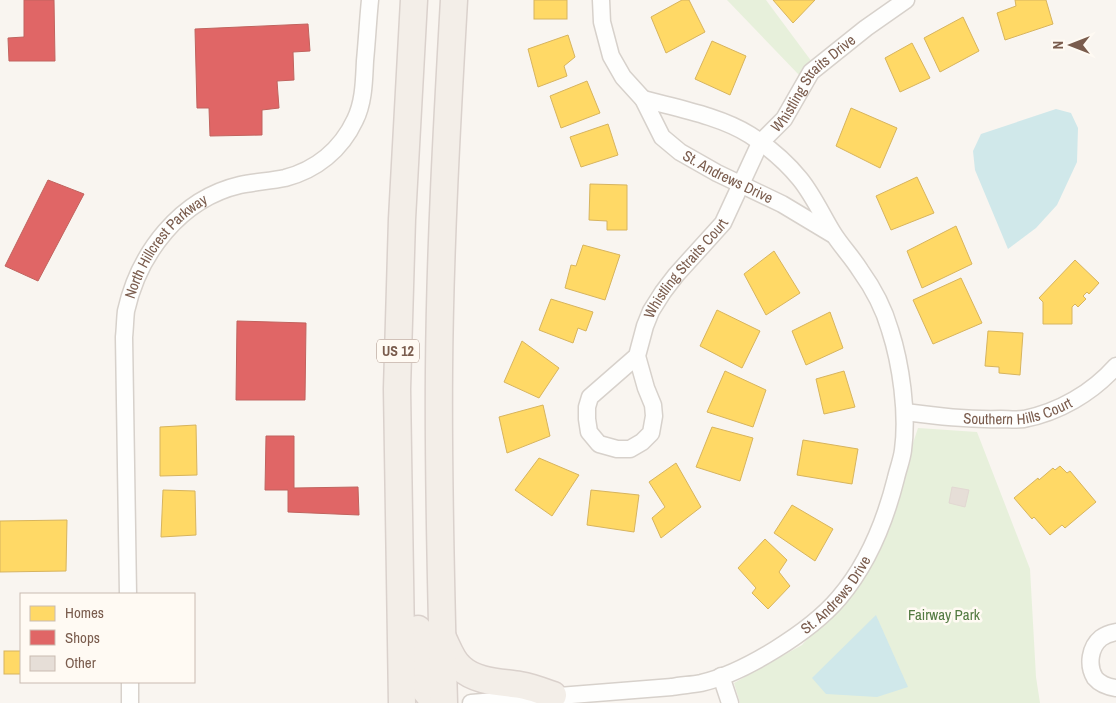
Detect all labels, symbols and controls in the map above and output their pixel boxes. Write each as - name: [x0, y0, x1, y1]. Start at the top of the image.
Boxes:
- north arrow: [1046, 20, 1096, 70]
- street label: Whistling Straits Drive: [766, 29, 860, 136]
- text: N: [1049, 41, 1067, 49]
- street label: St. Andrews Drive: [679, 145, 777, 208]
- street label: North Hillcrest Parkway: [119, 188, 212, 301]
- street label: Whistling Straits Court: [638, 215, 734, 321]
- road number: US 12: [377, 340, 419, 362]
- street label: Southern Hills Court: [963, 392, 1076, 430]
- street label: St. Andrews Drive: [796, 552, 875, 639]
- legend: [20, 593, 195, 683]
- text: Homes: [65, 602, 104, 623]
- park label: Fairway Park: [908, 604, 981, 625]
- text: Shops: [65, 627, 100, 648]
- text: Other: [65, 652, 96, 673]

